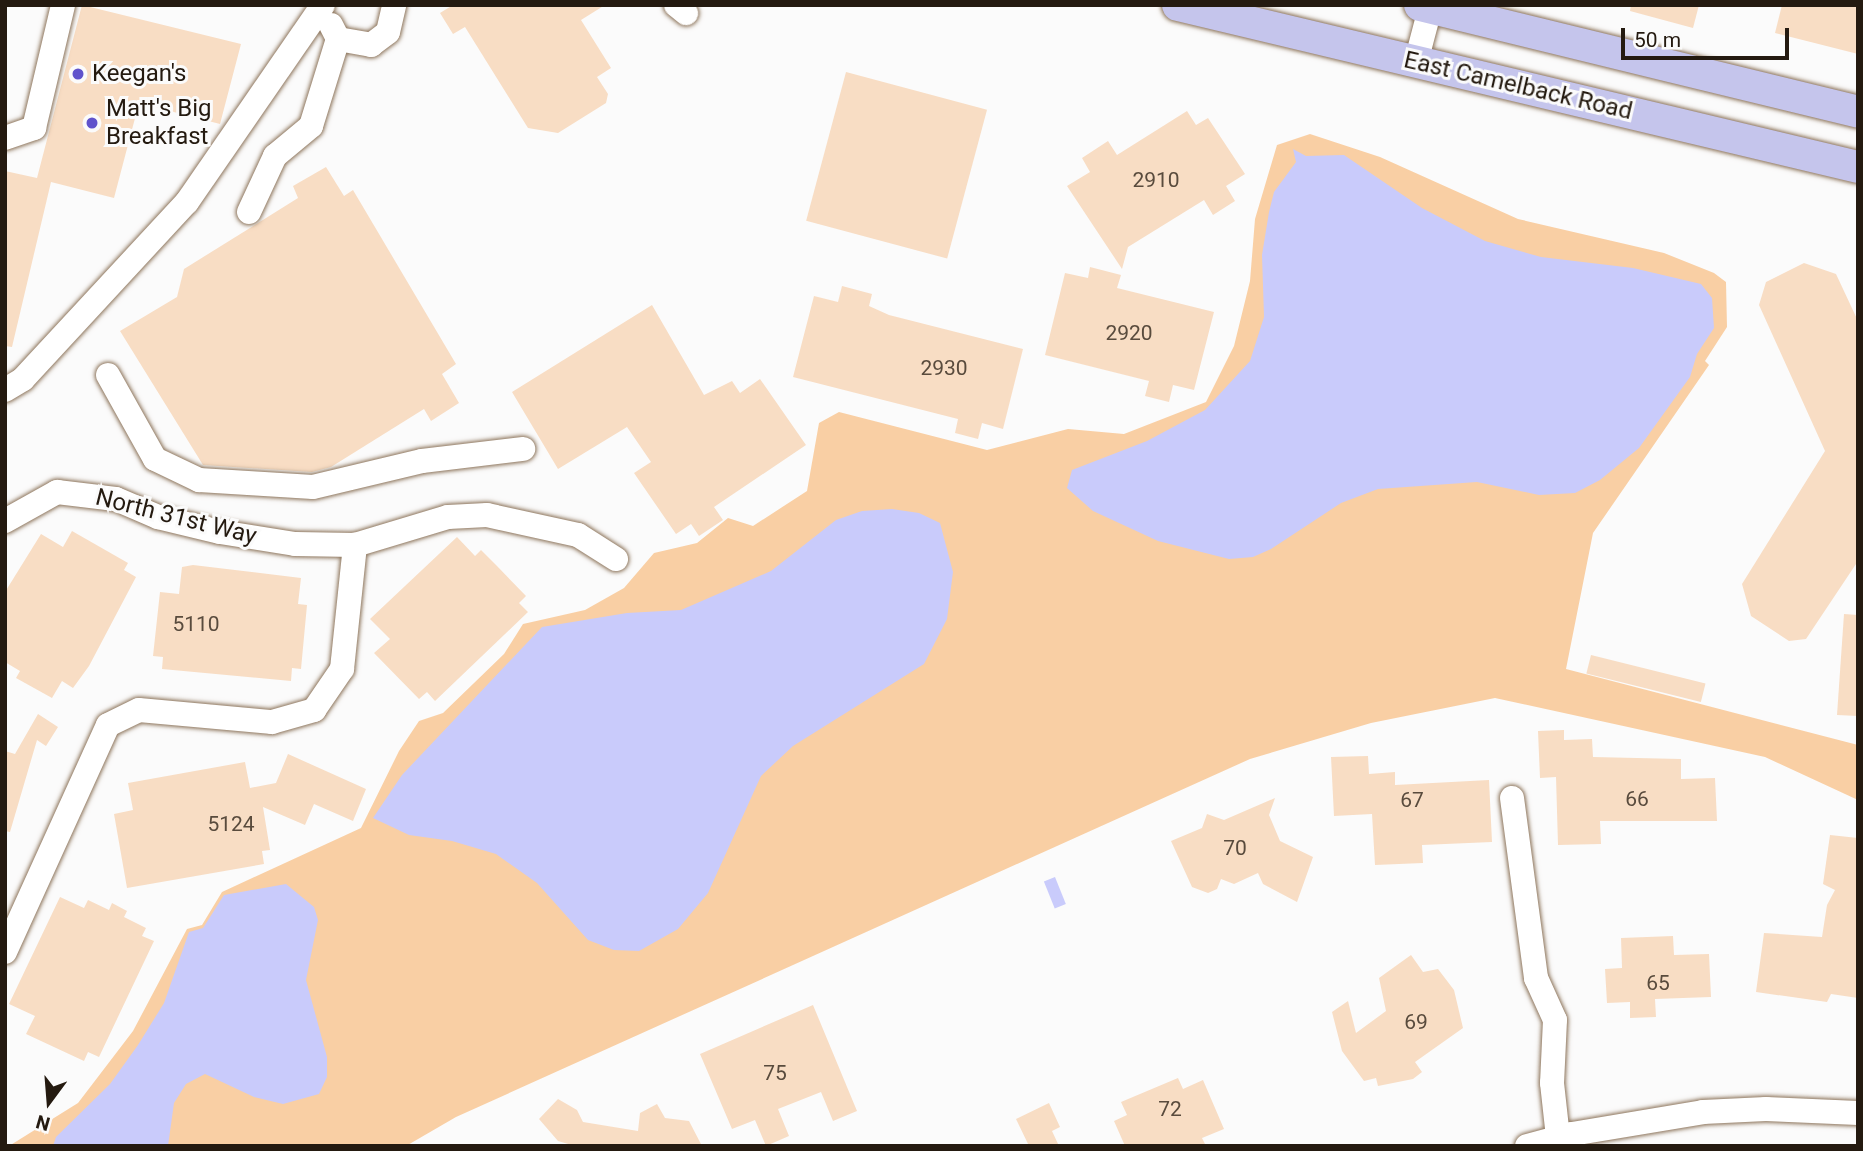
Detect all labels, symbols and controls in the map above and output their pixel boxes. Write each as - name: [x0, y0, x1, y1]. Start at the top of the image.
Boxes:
- scale bar: [1625, 14, 1793, 58]
- text: 50 m: [1634, 28, 1681, 52]
- street label: East Camelback Road: [1401, 46, 1635, 126]
- place label: Keegan's: [92, 60, 186, 88]
- marker: Keegan's: [70, 66, 86, 82]
- place label: Matt's Big Breakfast: [106, 95, 212, 151]
- marker: Matt's Big Breakfast: [84, 115, 100, 131]
- house number: 2910: [1132, 167, 1180, 193]
- house number: 2920: [1105, 320, 1153, 346]
- house number: 2930: [920, 355, 968, 381]
- street label: North 31st Way: [93, 483, 259, 551]
- house number: 5110: [172, 611, 220, 637]
- house number: 66: [1625, 786, 1649, 812]
- house number: 67: [1400, 787, 1424, 813]
- house number: 5124: [207, 811, 255, 837]
- house number: 70: [1223, 835, 1247, 861]
- house number: 65: [1646, 970, 1670, 996]
- house number: 69: [1404, 1009, 1428, 1035]
- house number: 75: [763, 1060, 787, 1086]
- north arrow: [14, 1067, 84, 1137]
- house number: 72: [1158, 1096, 1182, 1122]
- text: N: [33, 1110, 53, 1136]

